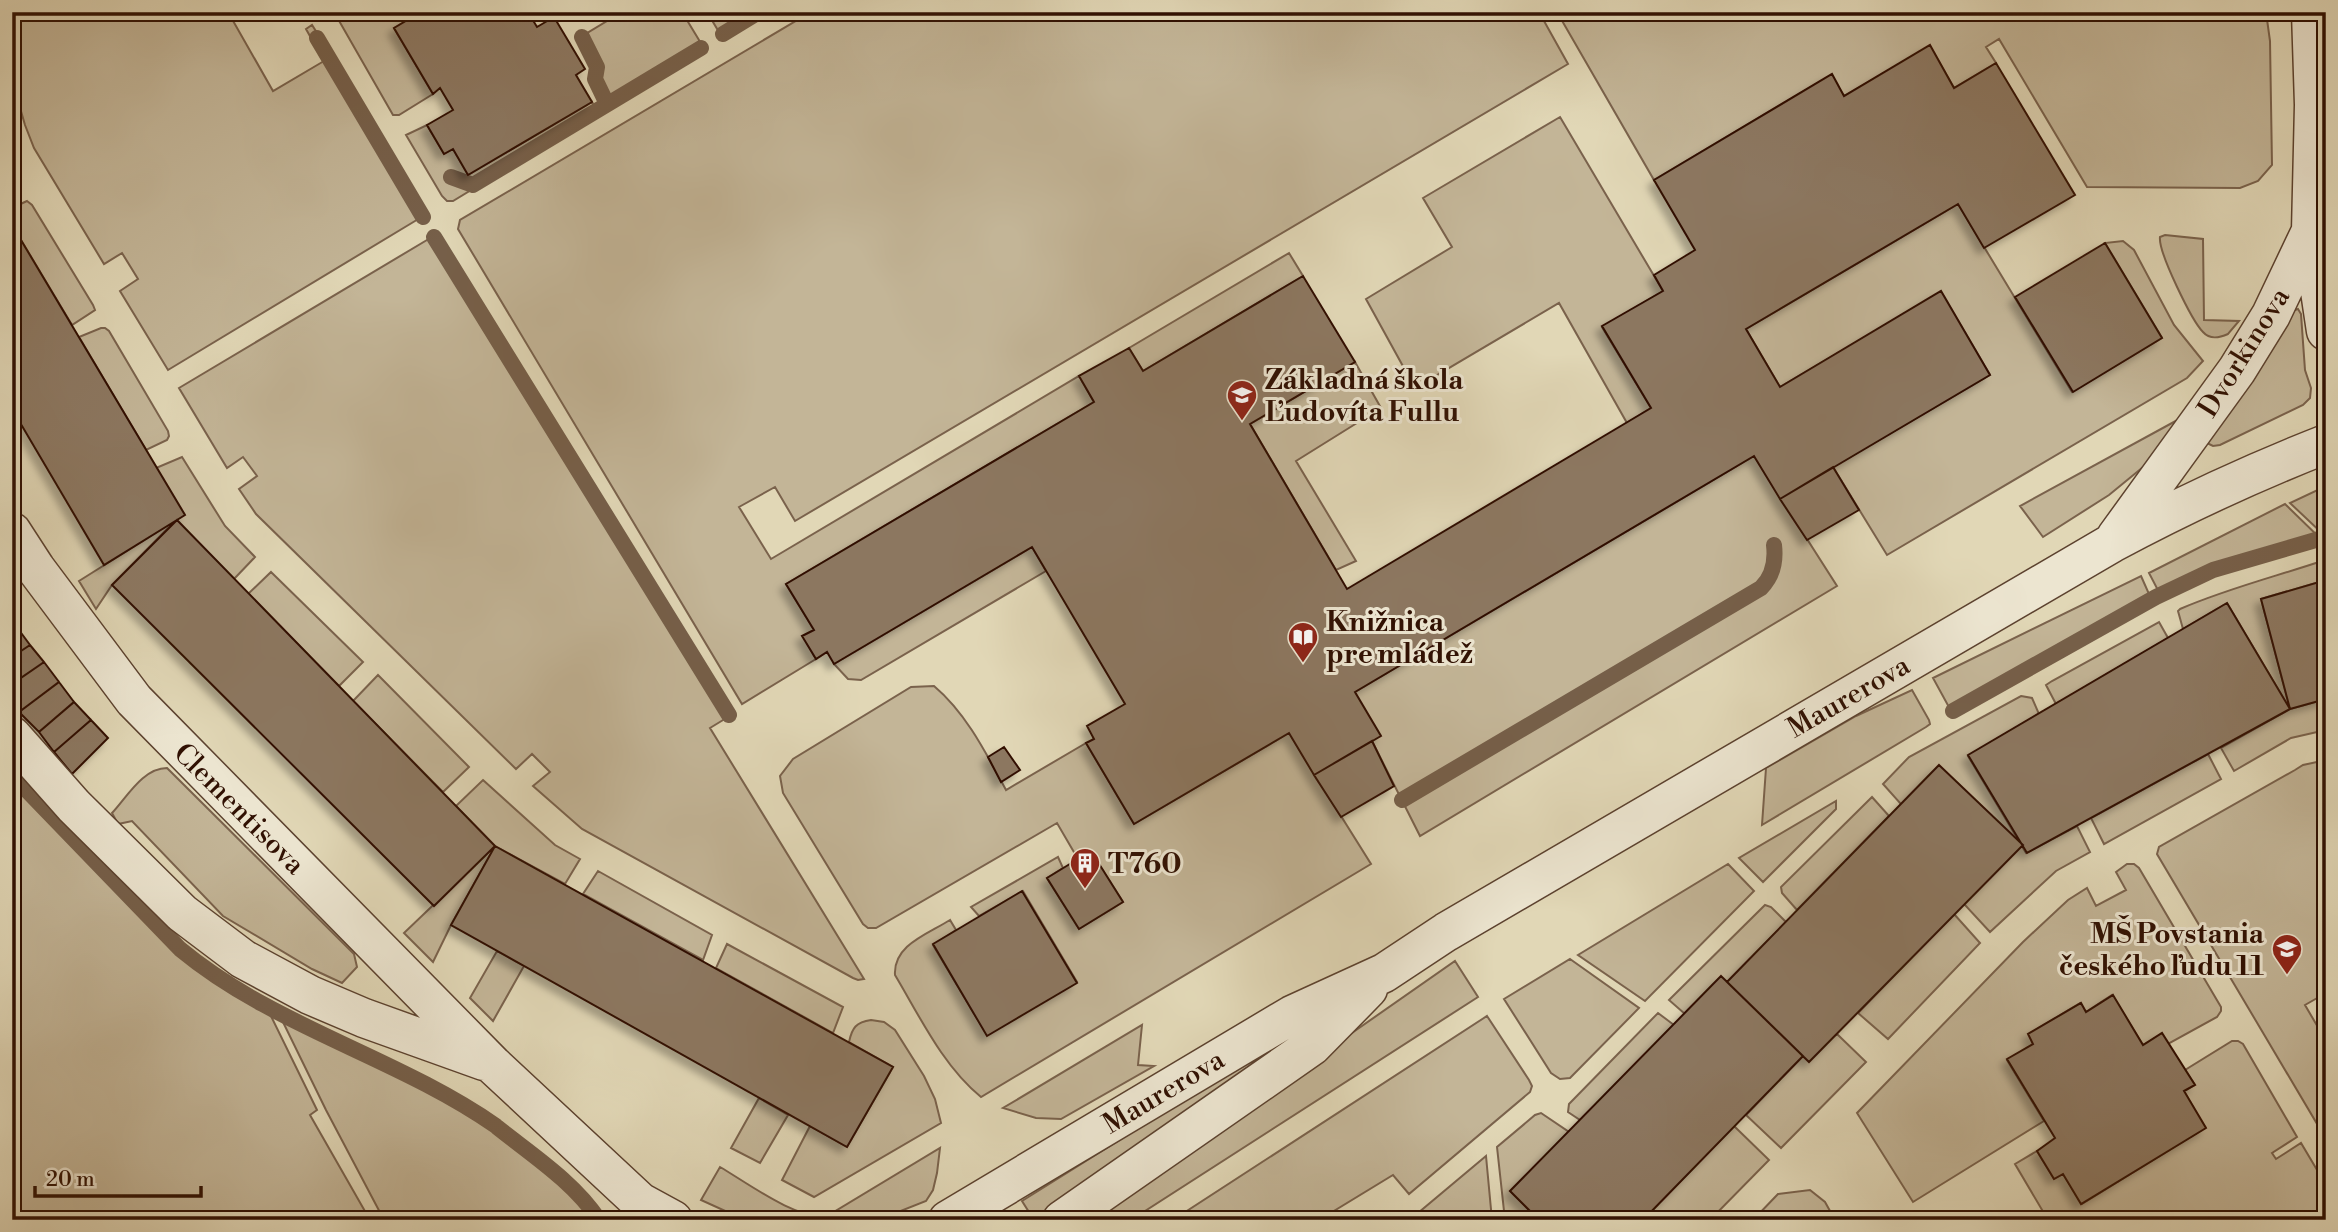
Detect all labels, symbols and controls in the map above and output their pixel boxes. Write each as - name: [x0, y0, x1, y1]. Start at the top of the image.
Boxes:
- street label: Dvorkinova: [2191, 281, 2298, 424]
- place label: Základná škola Ľudovíta Fullu: [1265, 363, 1464, 430]
- school or university icon: Základná škola Ľudovíta Fullu: [1225, 378, 1259, 422]
- place label: Knižnica pre mládež: [1326, 605, 1473, 672]
- library icon: Knižnica pre mládež: [1286, 620, 1320, 664]
- street label: Maurerova: [1781, 648, 1917, 746]
- street label: Clementisova: [166, 736, 313, 883]
- building icon: T760: [1068, 846, 1102, 890]
- place label: T760: [1108, 847, 1182, 882]
- place label: MŠ Povstania českého ľudu 11: [2059, 915, 2265, 984]
- school or university icon: MŠ Povstania českého ľudu 11: [2270, 932, 2304, 976]
- street label: Maurerova: [1097, 1042, 1232, 1142]
- scale bar: [35, 1155, 201, 1199]
- text: 20 m: [46, 1167, 95, 1193]

